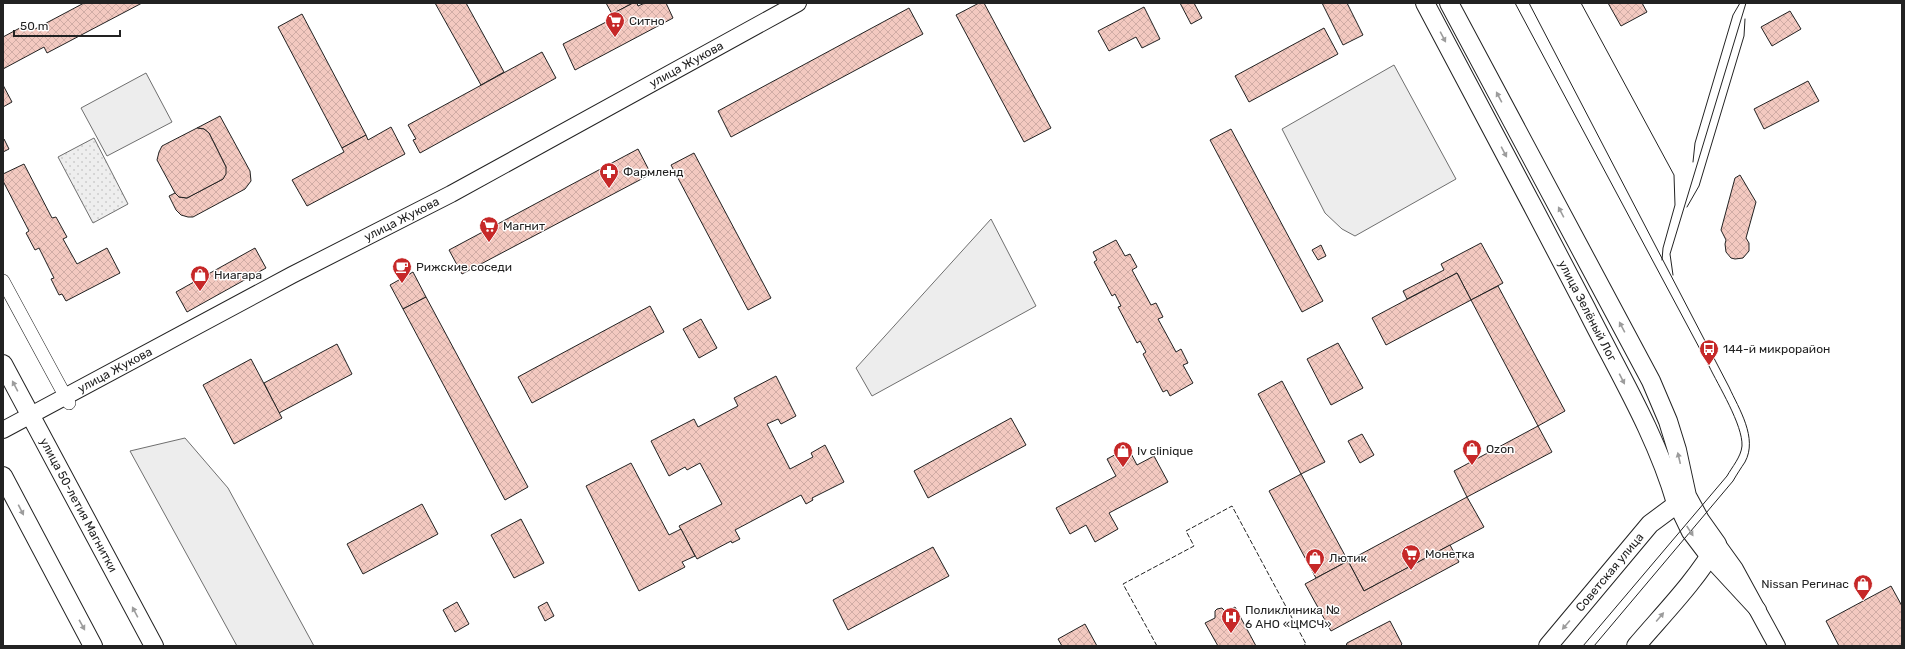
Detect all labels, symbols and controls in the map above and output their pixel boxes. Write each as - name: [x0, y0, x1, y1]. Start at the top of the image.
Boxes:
- supermarket icon: Ситно: [604, 10, 626, 38]
- scale bar: [14, 12, 120, 38]
- place label: Ситно: [629, 14, 665, 28]
- text: 50 m: [20, 19, 48, 33]
- one-way arrow: [1440, 32, 1446, 43]
- street label: улица Жукова: [647, 38, 726, 90]
- one-way arrow: [1496, 91, 1503, 103]
- one-way arrow: [1501, 146, 1508, 158]
- pharmacy icon: Фармленд: [598, 161, 620, 189]
- place label: Фармленд: [623, 165, 683, 179]
- street label: улица Жукова: [362, 194, 442, 244]
- one-way arrow: [1557, 206, 1564, 218]
- supermarket icon: Магнит: [478, 215, 500, 243]
- place label: Магнит: [503, 219, 545, 233]
- cafe icon: Рижские соседи: [391, 256, 413, 284]
- street label: улица Зелёный Лог: [1555, 258, 1620, 364]
- place label: Рижские соседи: [416, 260, 512, 274]
- shop icon: Ниагара: [189, 264, 211, 292]
- place label: Ниагара: [214, 268, 262, 282]
- one-way arrow: [1619, 321, 1625, 332]
- bus stop icon: 144-й микрорайон: [1698, 338, 1720, 366]
- place label: 144-й микрорайон: [1723, 342, 1830, 356]
- street label: улица Жукова: [75, 344, 155, 396]
- one-way arrow: [1619, 373, 1625, 385]
- one-way arrow: [11, 380, 18, 392]
- street label: улица 50-летия Магнитки: [37, 435, 120, 575]
- shop icon: Ozon: [1461, 438, 1483, 466]
- shop icon: Iv clinique: [1112, 440, 1134, 468]
- place label: Ozon: [1486, 442, 1514, 456]
- place label: Iv clinique: [1137, 444, 1194, 458]
- one-way arrow: [1675, 452, 1681, 464]
- one-way arrow: [18, 505, 24, 516]
- one-way arrow: [1687, 525, 1694, 537]
- street label: Советская улица: [1573, 530, 1646, 615]
- supermarket icon: Монетка: [1400, 543, 1422, 571]
- shop icon: Лютик: [1304, 547, 1326, 575]
- place label: Монетка: [1425, 547, 1475, 561]
- place label: Лютик: [1329, 551, 1367, 565]
- shop icon: Nissan Регинас: [1852, 573, 1874, 601]
- place label: Nissan Регинас: [1761, 577, 1849, 591]
- place label: Поликлиника № 6 АНО «ЦМСЧ»: [1245, 603, 1340, 631]
- one-way arrow: [132, 606, 139, 617]
- hospital icon: Поликлиника № 6 АНО «ЦМСЧ»: [1220, 606, 1242, 634]
- one-way arrow: [1656, 612, 1665, 623]
- one-way arrow: [79, 619, 85, 631]
- one-way arrow: [1561, 620, 1570, 631]

